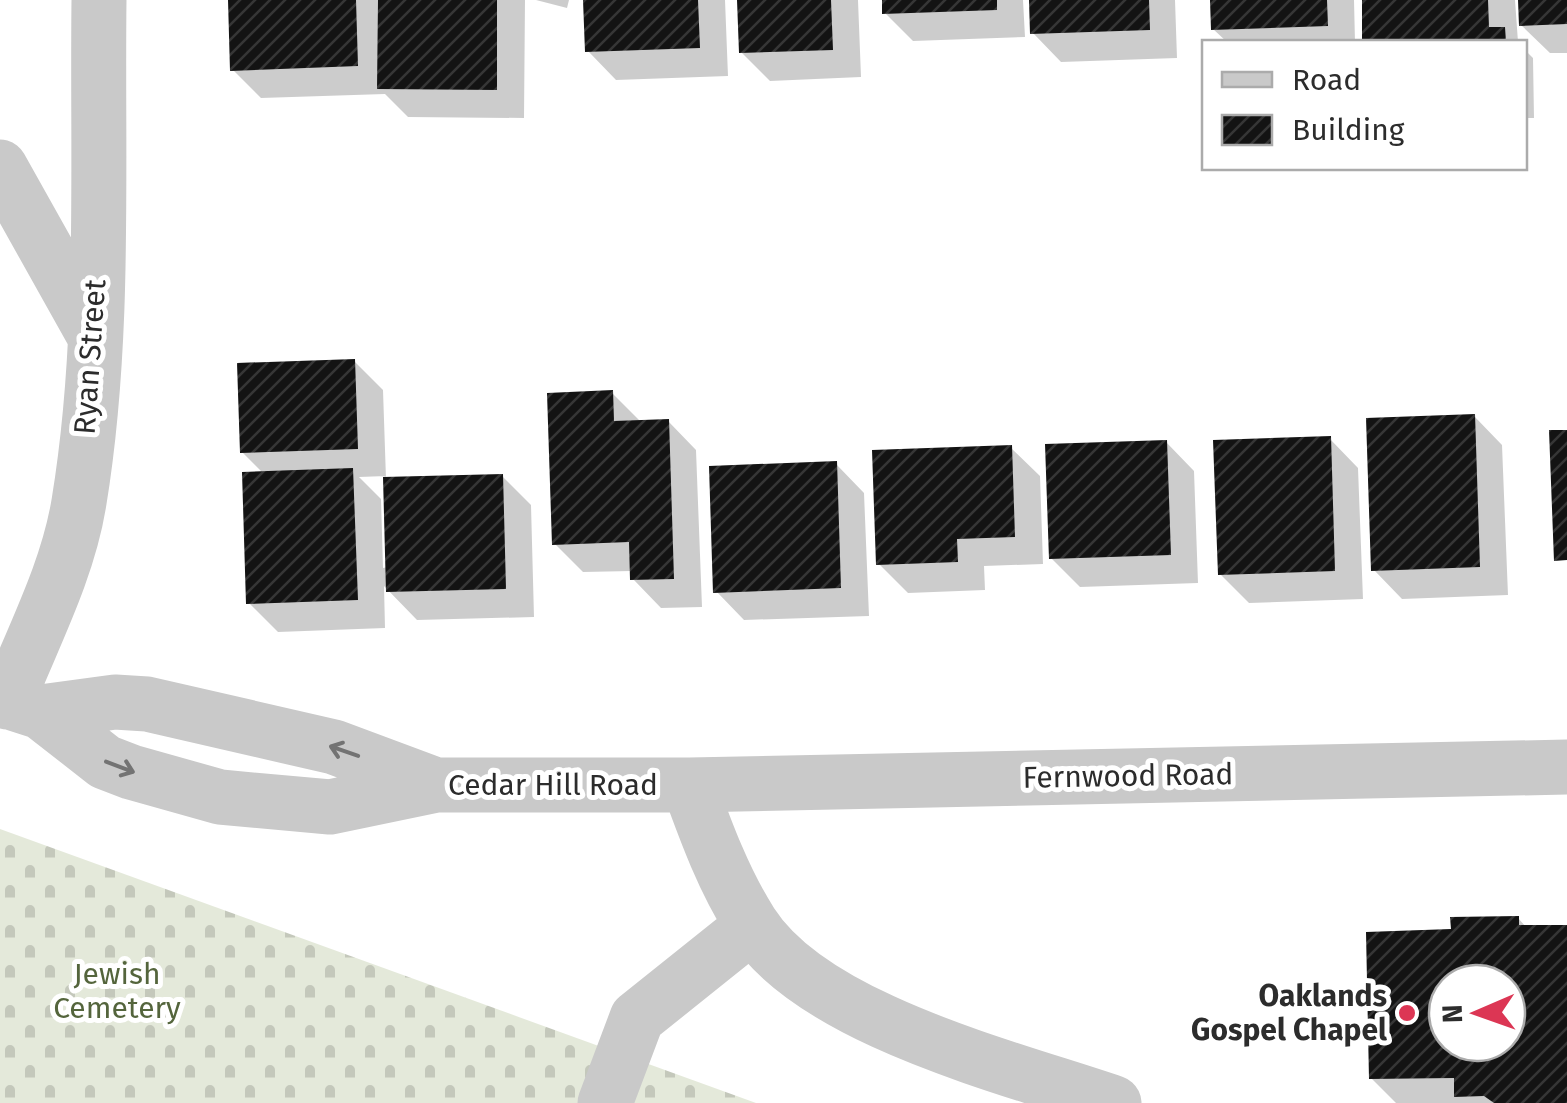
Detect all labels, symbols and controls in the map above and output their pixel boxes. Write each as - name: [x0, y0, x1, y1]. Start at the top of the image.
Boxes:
- legend: [1202, 40, 1527, 170]
- text: Road: [1292, 62, 1361, 98]
- text: Building: [1292, 112, 1405, 148]
- street label: Ryan Street: [67, 278, 113, 436]
- one-way arrow: [329, 741, 361, 759]
- street label: Fernwood Road: [1022, 756, 1234, 796]
- one-way arrow: [104, 760, 134, 778]
- street label: Cedar Hill Road: [448, 767, 658, 803]
- park label: Jewish Cemetery: [53, 956, 181, 1026]
- north arrow: [1427, 963, 1527, 1063]
- place label: Oaklands Gospel Chapel: [1191, 978, 1387, 1048]
- marker: Oaklands Gospel Chapel: [1396, 1002, 1418, 1024]
- text: N: [1436, 1004, 1469, 1024]

